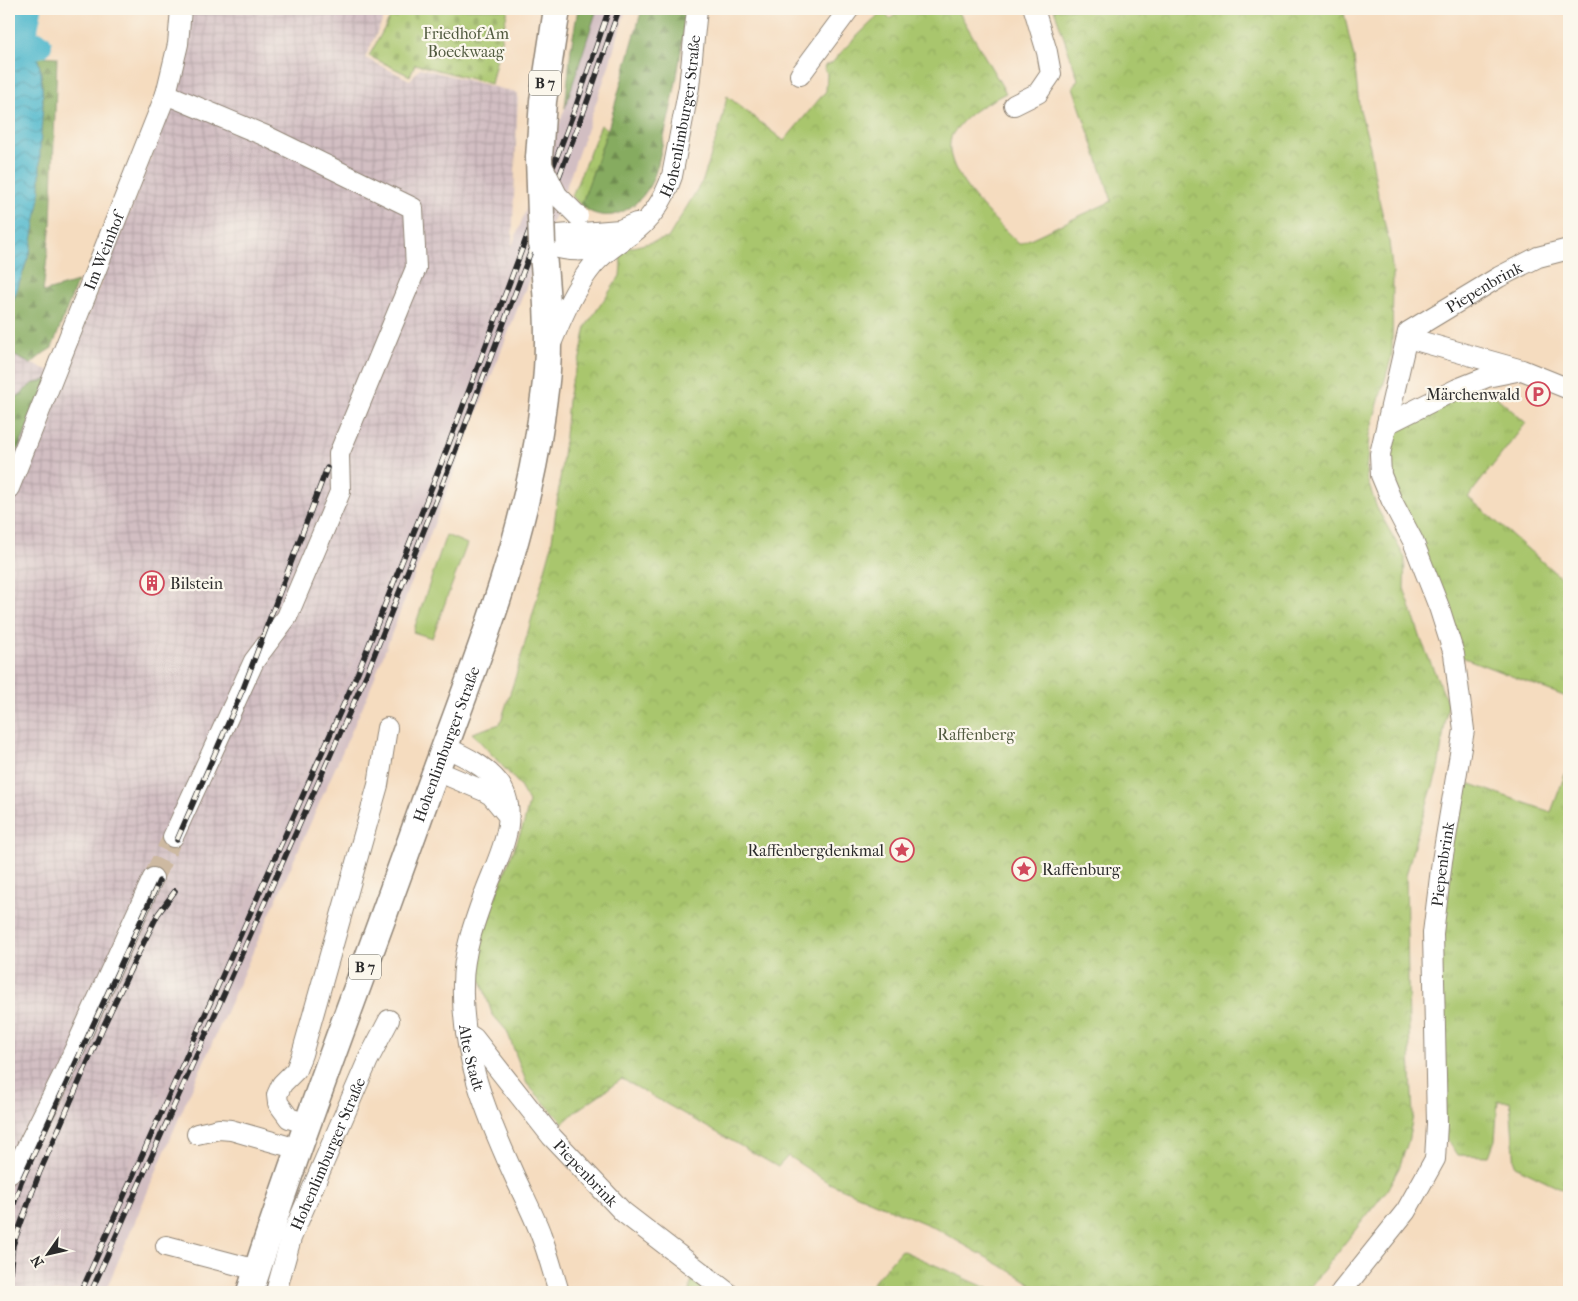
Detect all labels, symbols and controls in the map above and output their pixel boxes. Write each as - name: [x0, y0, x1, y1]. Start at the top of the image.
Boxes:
- park label: Friedhof Am Boeckwaag: [423, 24, 510, 61]
- street label: Hohenlimburger Straße: [656, 34, 704, 200]
- road number: B 7: [529, 70, 561, 96]
- street label: Im Weinhof: [80, 206, 129, 293]
- street label: Piepenbrink: [1443, 257, 1526, 317]
- parking icon: Märchenwald: [1525, 381, 1551, 407]
- place label: Märchenwald: [1426, 385, 1520, 404]
- building icon: Bilstein: [139, 570, 165, 596]
- place label: Bilstein: [170, 574, 224, 593]
- street label: Hohenlimburger Straße: [409, 664, 484, 825]
- park label: Raffenberg: [937, 725, 1015, 744]
- street label: Piepenbrink: [1427, 820, 1459, 908]
- place icon: Raffenbergdenkmal: [889, 837, 915, 863]
- place label: Raffenbergdenkmal: [747, 841, 885, 860]
- place icon: Raffenburg: [1011, 856, 1037, 882]
- place label: Raffenburg: [1042, 860, 1121, 879]
- road number: B 7: [349, 954, 381, 980]
- street label: Alte Stadt: [455, 1022, 489, 1094]
- street label: Hohenlimburger Straße: [287, 1074, 369, 1233]
- street label: Piepenbrink: [549, 1136, 622, 1211]
- north arrow: [22, 1228, 72, 1278]
- text: N: [27, 1252, 48, 1270]

